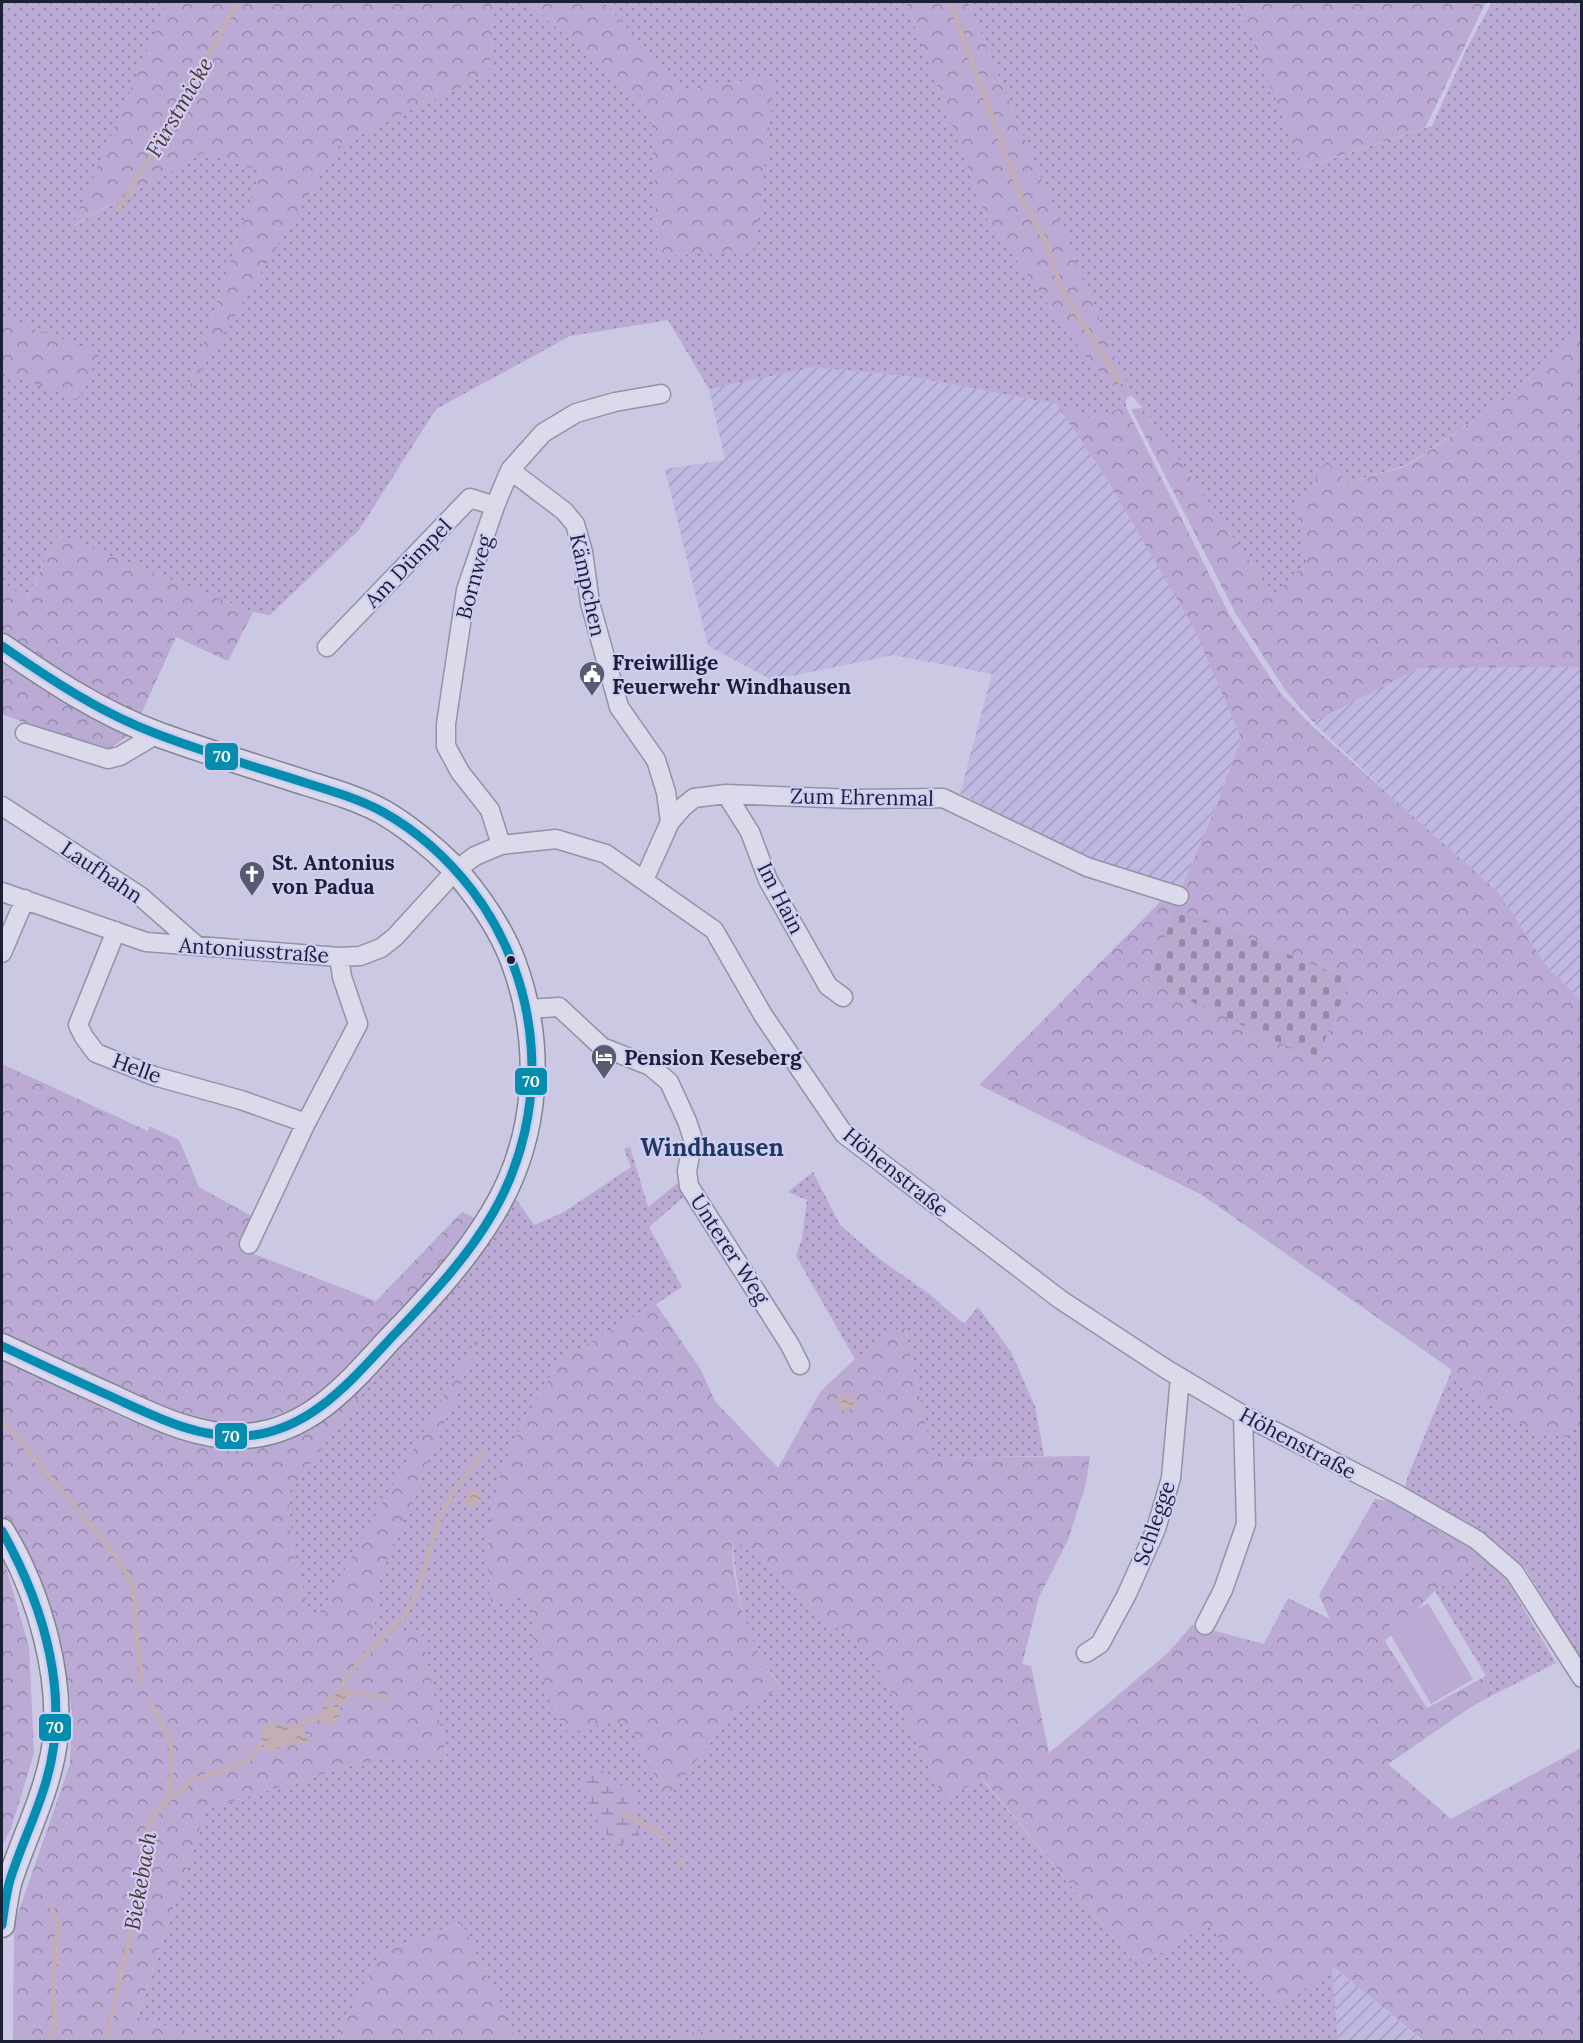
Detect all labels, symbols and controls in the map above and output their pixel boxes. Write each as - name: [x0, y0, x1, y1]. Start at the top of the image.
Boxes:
- water label: Fürstmicke: [139, 52, 219, 162]
- street label: Am Dümpel: [358, 513, 457, 614]
- street label: Bornweg: [450, 531, 498, 622]
- street label: Kämpchen: [564, 531, 612, 639]
- place label: Freiwillige Feuerwehr Windhausen: [612, 649, 851, 700]
- public building icon: Freiwillige Feuerwehr Windhausen: [577, 659, 607, 697]
- line badge: 70: [204, 742, 239, 771]
- text: 70: [213, 746, 231, 766]
- street label: Zum Ehrenmal: [790, 782, 934, 812]
- street label: Laufhahn: [56, 835, 148, 909]
- place label: St. Antonius von Padua: [272, 849, 395, 900]
- street label: Im Hain: [752, 858, 811, 939]
- church icon: St. Antonius von Padua: [237, 859, 267, 897]
- street label: Antoniusstraße: [177, 931, 330, 969]
- unlabelled marker: [505, 954, 517, 966]
- hotel icon: Pension Keseberg: [589, 1042, 619, 1080]
- place label: Pension Keseberg: [624, 1044, 803, 1071]
- street label: Helle: [109, 1047, 165, 1089]
- line badge: 70: [514, 1067, 548, 1096]
- text: 70: [522, 1071, 540, 1091]
- street label: Höhenstraße: [838, 1121, 954, 1223]
- district label: Windhausen: [640, 1132, 784, 1163]
- street label: Unterer Weg: [684, 1189, 776, 1309]
- street label: Höhenstraße: [1235, 1401, 1361, 1485]
- line badge: 70: [214, 1422, 248, 1450]
- text: 70: [222, 1426, 240, 1446]
- street label: Schlegge: [1127, 1477, 1181, 1569]
- line badge: 70: [38, 1713, 72, 1742]
- text: 70: [46, 1717, 64, 1737]
- water label: Biekebach: [118, 1829, 162, 1932]

